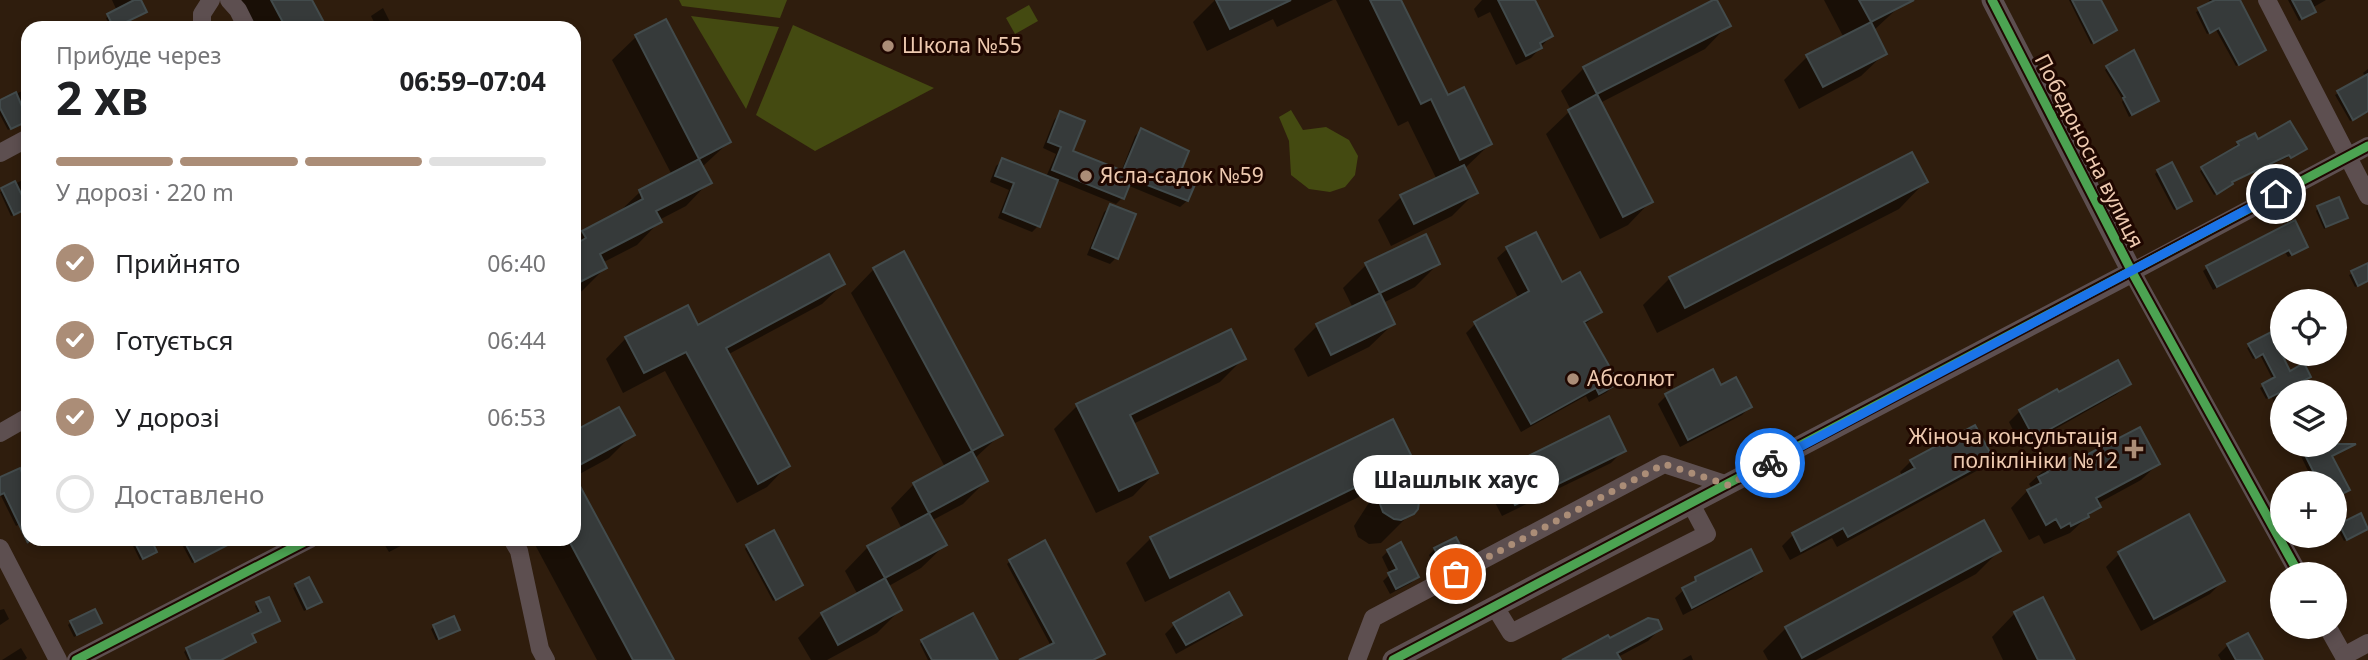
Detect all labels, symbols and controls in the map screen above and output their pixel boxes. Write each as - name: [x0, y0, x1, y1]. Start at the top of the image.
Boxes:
- place label: Школа №55: [902, 31, 1022, 59]
- marker: Школа №55: [880, 38, 896, 54]
- text: Прибуде через: [56, 39, 221, 71]
- street label: Победоносна вулиця: [2029, 49, 2151, 252]
- text: 06:59–07:04: [399, 63, 546, 99]
- text: 2 хв: [56, 66, 148, 128]
- place label: Ясла-садок №59: [1100, 161, 1264, 189]
- pin: [2246, 164, 2306, 224]
- marker: Ясла-садок №59: [1078, 168, 1094, 184]
- icon: home: [2257, 175, 2295, 213]
- text: У дорозі · 220 m: [56, 176, 234, 208]
- icon: check: [56, 244, 94, 282]
- text: Прийнято: [115, 245, 240, 281]
- text: 06:40: [487, 247, 546, 279]
- map controls: [2270, 289, 2347, 639]
- button: locate: [2270, 289, 2347, 366]
- icon: check: [56, 321, 94, 359]
- text: Готується: [115, 322, 234, 358]
- text: 06:44: [487, 324, 546, 356]
- place label: Абсолют: [1587, 364, 1674, 392]
- marker: Абсолют: [1565, 371, 1581, 387]
- button: layers: [2270, 380, 2347, 457]
- icon: check: [56, 398, 94, 436]
- text: У дорозі: [115, 399, 220, 435]
- text: 06:53: [487, 401, 546, 433]
- place label: Жіноча консультація поліклініки №12: [1908, 422, 2118, 474]
- courier: [1735, 428, 1805, 498]
- marker: Жіноча консультація поліклініки №12: [2124, 439, 2144, 459]
- icon: bike: [1751, 444, 1789, 482]
- callout: Шашлык хаус: [1353, 455, 1559, 504]
- text: Шашлык хаус: [1373, 463, 1539, 495]
- button: +: [2270, 471, 2347, 548]
- text: Доставлено: [115, 476, 264, 512]
- pin: [1426, 544, 1486, 604]
- icon: bag: [1437, 555, 1475, 593]
- button: −: [2270, 562, 2347, 639]

